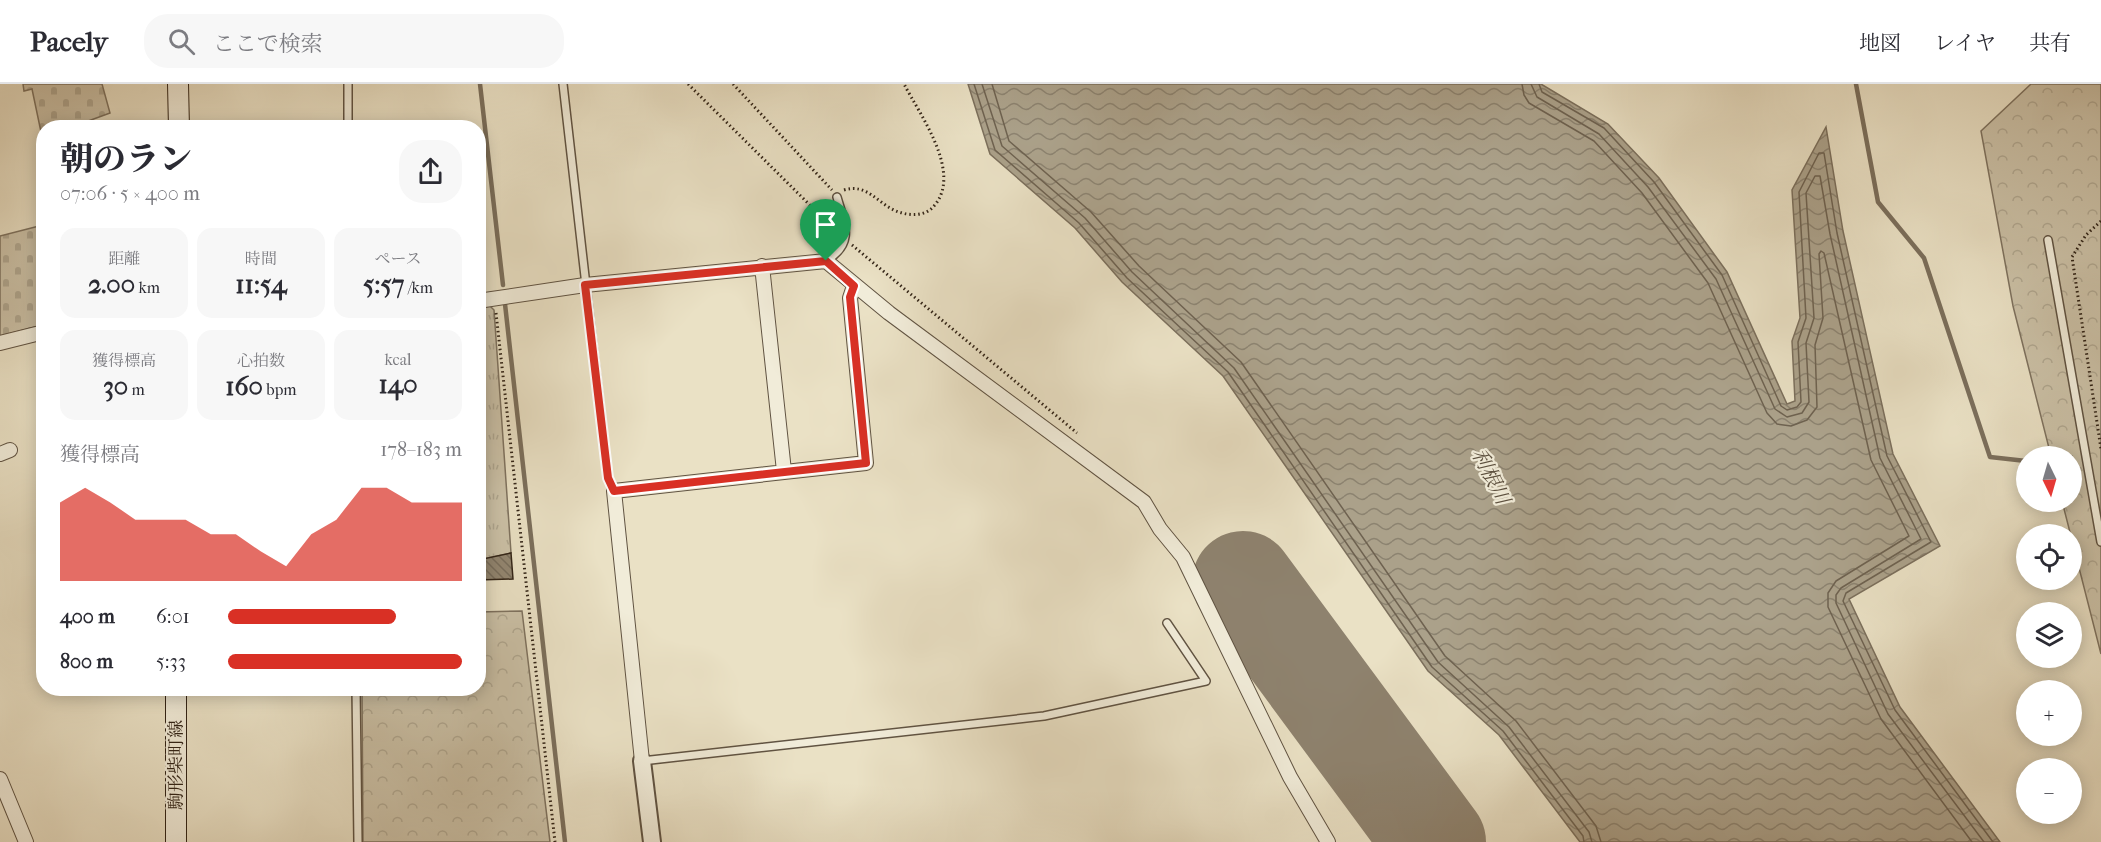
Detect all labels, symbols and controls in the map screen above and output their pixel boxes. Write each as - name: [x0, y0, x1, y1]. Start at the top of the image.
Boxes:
- search box: [144, 14, 564, 68]
- text: Pacely: [30, 25, 108, 58]
- icon: search: [165, 25, 198, 58]
- text: ここで検索: [213, 31, 323, 57]
- text: 地図: [1859, 31, 1901, 55]
- text: レイヤ: [1934, 31, 1996, 55]
- text: 共有: [2029, 31, 2071, 55]
- text: 朝のラン: [60, 140, 192, 179]
- button: share: [399, 140, 462, 203]
- text: 07:06 · 5 × 400 m: [60, 182, 200, 205]
- pin: [800, 199, 851, 261]
- icon: arrive: [809, 208, 842, 241]
- text: 距離: [108, 249, 140, 268]
- text: 時間: [245, 249, 277, 268]
- text: ペース: [374, 249, 422, 268]
- text: 2.00: [88, 269, 135, 300]
- text: 11:54: [235, 269, 287, 300]
- text: 5:57: [363, 269, 404, 300]
- text: km: [135, 278, 160, 297]
- text: /km: [404, 278, 433, 297]
- text: kcal: [385, 350, 411, 369]
- text: 獲得標高: [92, 351, 156, 370]
- text: 心拍数: [237, 351, 285, 370]
- text: 140: [379, 369, 417, 400]
- text: 30: [103, 371, 128, 402]
- text: 160: [225, 371, 263, 402]
- text: m: [128, 380, 145, 399]
- text: bpm: [263, 380, 297, 399]
- text: 178–183 m: [380, 438, 462, 461]
- text: 獲得標高: [60, 443, 140, 466]
- water label: 利根川: [1467, 444, 1515, 510]
- north arrow: [2016, 446, 2082, 512]
- map controls: [2016, 446, 2082, 824]
- button: locate: [2016, 524, 2082, 590]
- button: layers: [2016, 602, 2082, 668]
- text: 400 m: [60, 605, 115, 628]
- text: 6:01: [156, 605, 190, 628]
- text: 800 m: [60, 650, 113, 673]
- text: 5:33: [156, 650, 186, 673]
- button: +: [2016, 680, 2082, 746]
- street label: 駒形柴町線: [166, 720, 187, 810]
- button: −: [2016, 758, 2082, 824]

